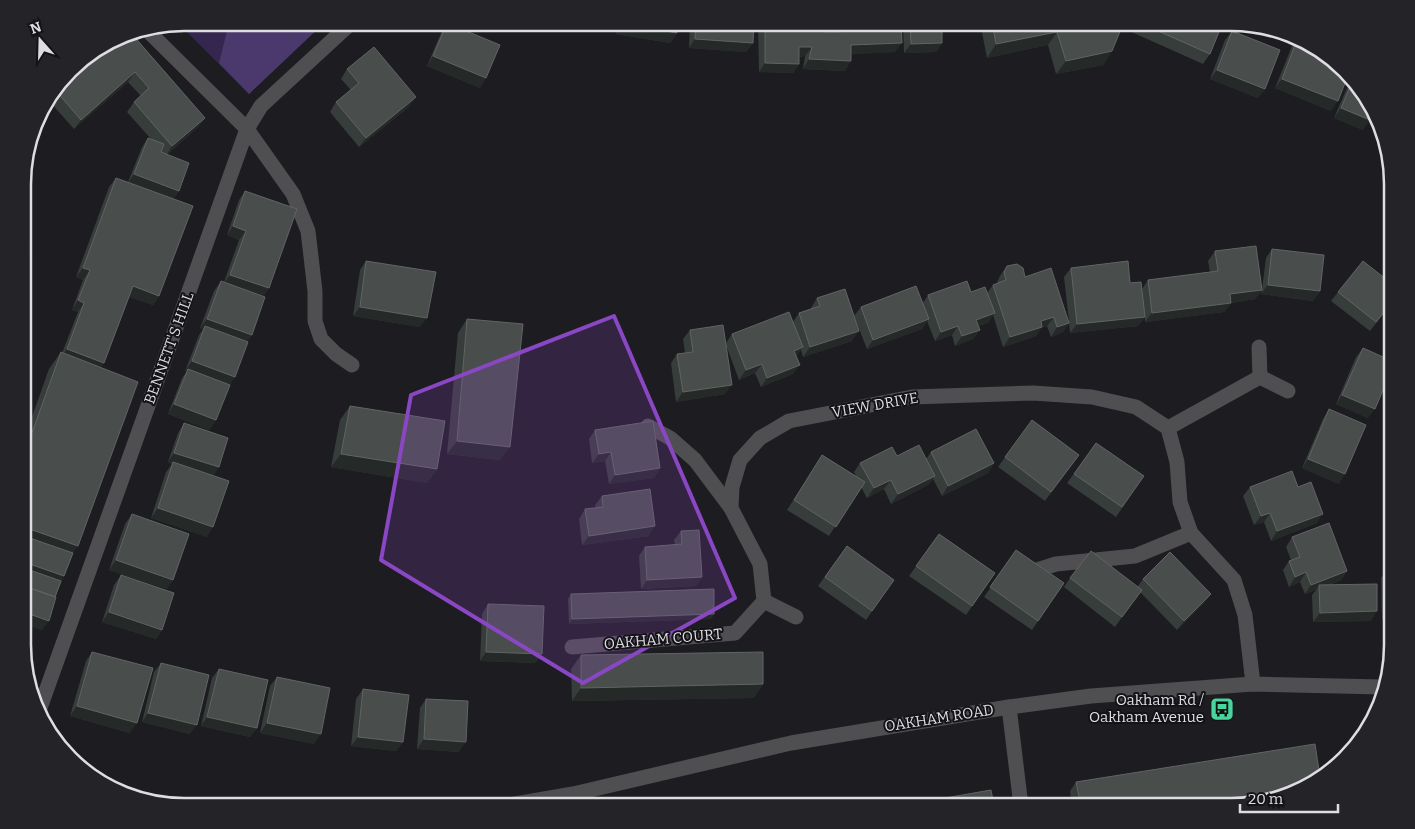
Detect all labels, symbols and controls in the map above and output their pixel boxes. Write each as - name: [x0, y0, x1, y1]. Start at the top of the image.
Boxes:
- north arrow: [15, 15, 65, 65]
- text: N: [28, 18, 44, 38]
- street label: BENNETT'S HILL: [140, 290, 198, 406]
- street label: VIEW DRIVE: [830, 389, 920, 421]
- street label: OAKHAM COURT: [603, 625, 723, 653]
- place label: Oakham Rd / Oakham Avenue: [1089, 691, 1204, 726]
- bus stop icon: Oakham Rd / Oakham Avenue: [1209, 696, 1235, 722]
- street label: OAKHAM ROAD: [883, 700, 995, 736]
- scale bar: [1240, 782, 1338, 814]
- text: 20 m: [1248, 790, 1284, 808]

